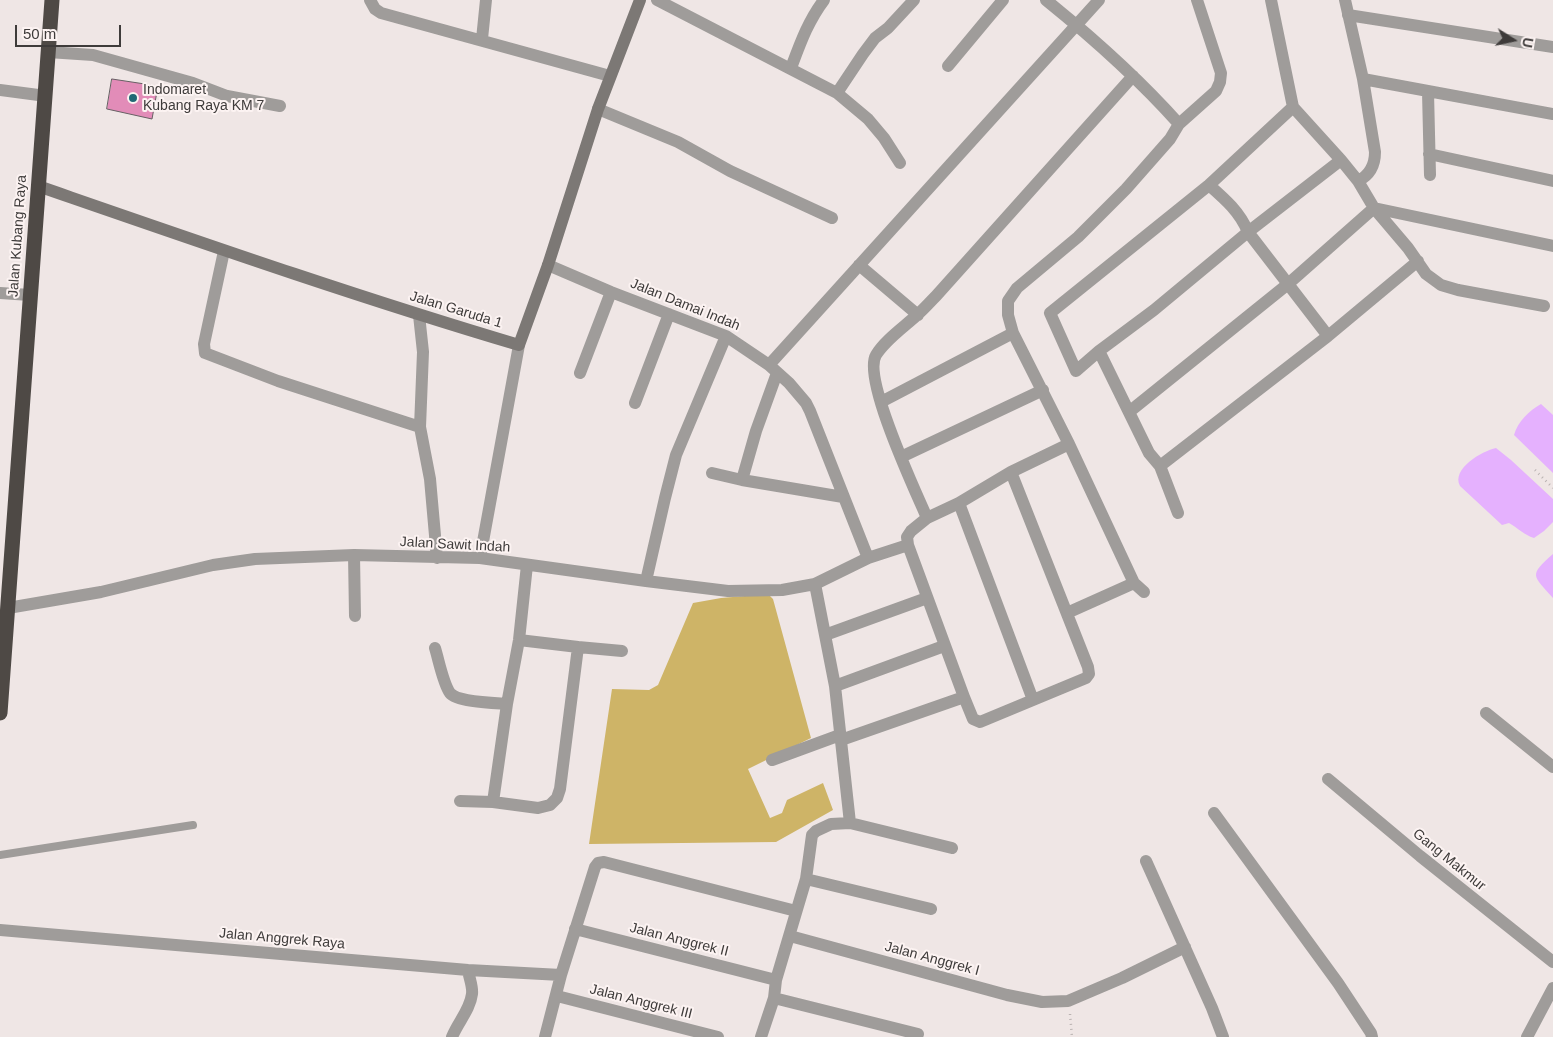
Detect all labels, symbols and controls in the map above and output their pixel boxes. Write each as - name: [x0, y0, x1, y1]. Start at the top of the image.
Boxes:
- scale bar: [18, 15, 124, 47]
- north arrow: [1488, 15, 1538, 65]
- text: 50 m: [23, 25, 56, 42]
- text: U: [1519, 36, 1537, 49]
- place label: Indomaret Kubang Raya KM 7: [143, 82, 264, 114]
- marker: Indomaret Kubang Raya KM 7: [127, 92, 139, 104]
- street label: Jalan Kubang Raya: [5, 174, 31, 298]
- street label: Jalan Damai Indah: [628, 275, 742, 335]
- street label: Jalan Garuda 1: [408, 288, 504, 332]
- street label: Jalan Sawit Indah: [399, 534, 511, 556]
- street label: Gang Makmur: [1409, 826, 1489, 894]
- street label: Jalan Anggrek II: [628, 920, 730, 960]
- street label: Jalan Anggrek Raya: [218, 925, 346, 953]
- street label: Jalan Anggrek I: [883, 938, 981, 980]
- street label: Jalan Anggrek III: [588, 981, 694, 1023]

